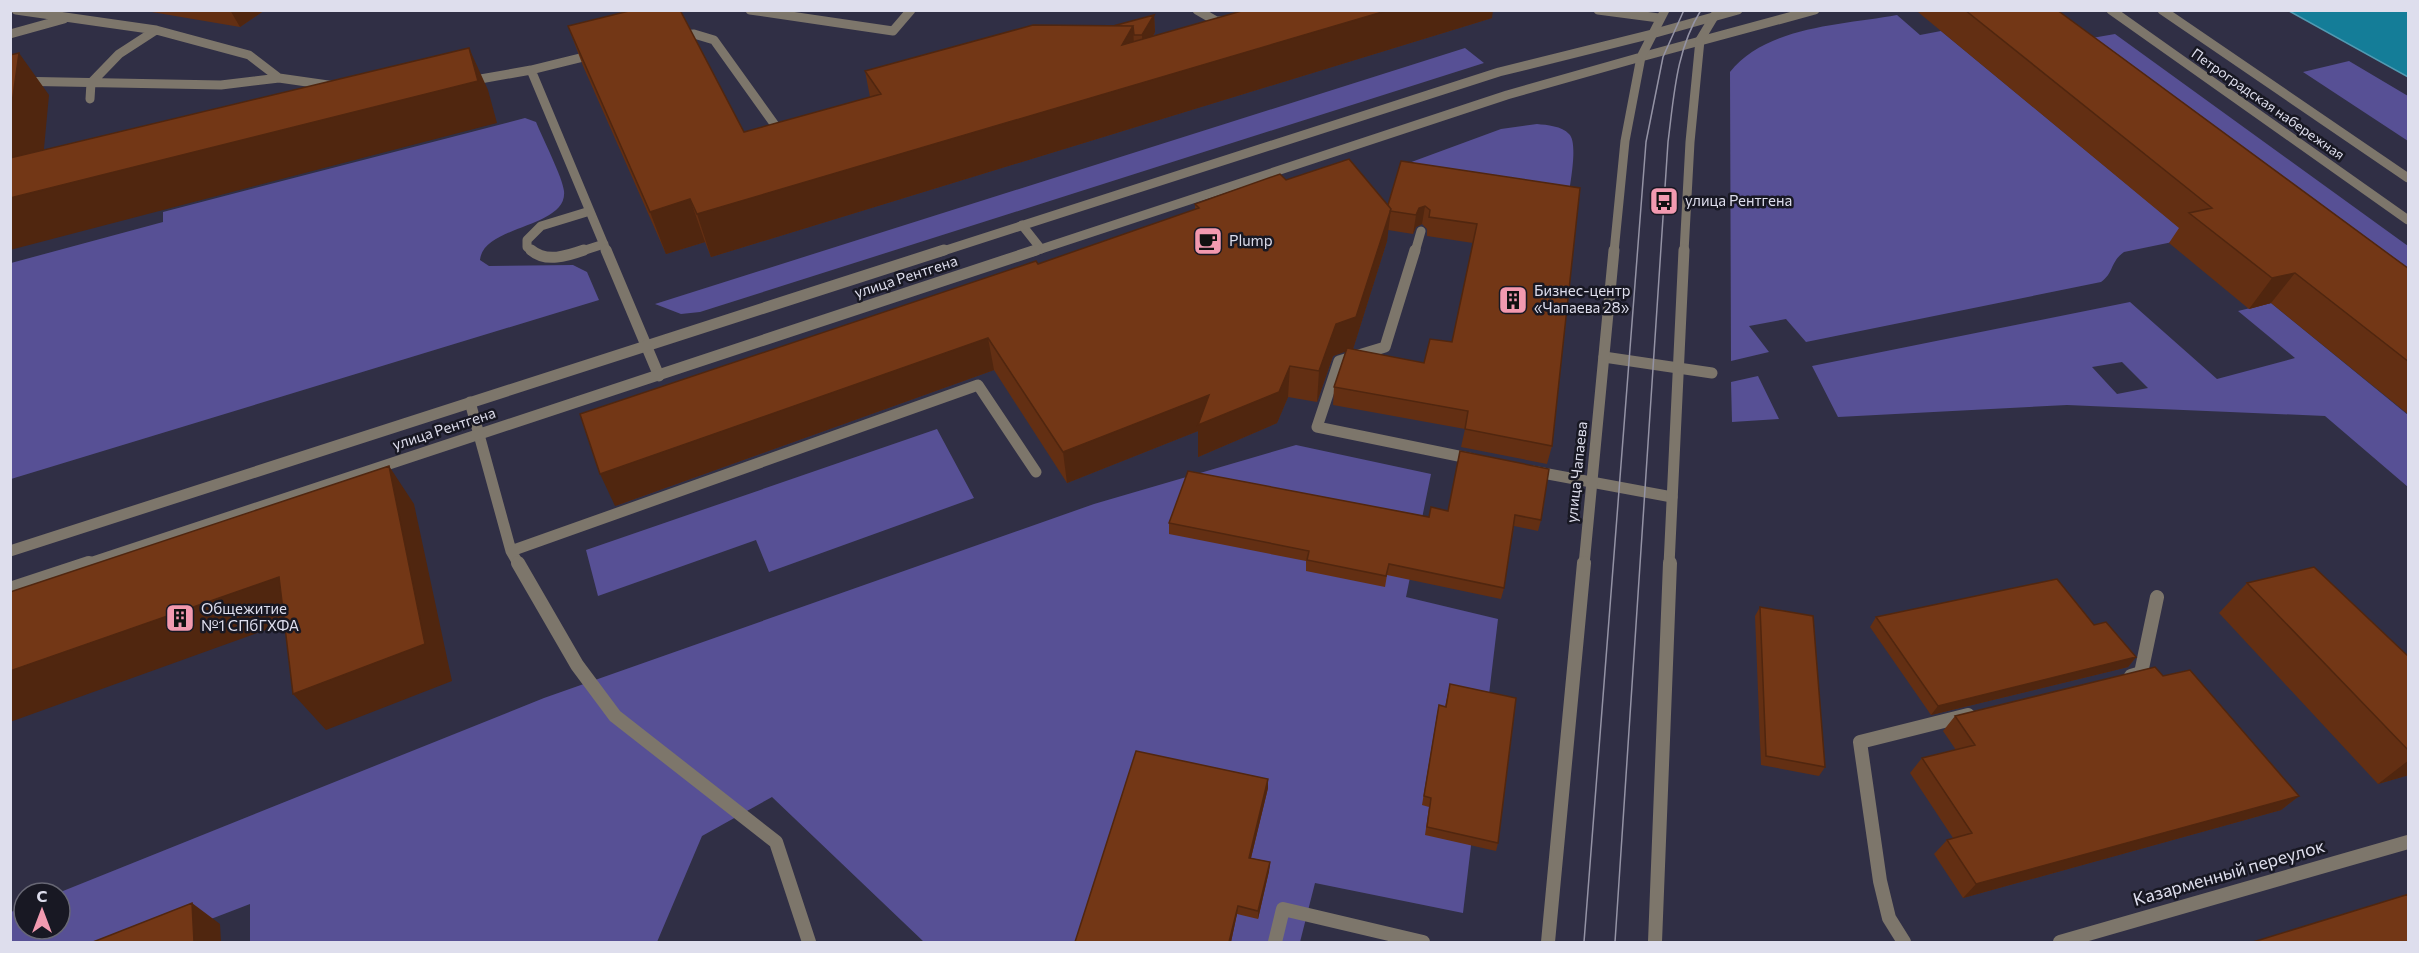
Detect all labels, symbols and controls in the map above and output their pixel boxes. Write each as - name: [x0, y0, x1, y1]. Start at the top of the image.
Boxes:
- street label: Петроградская набережная: [2189, 44, 2348, 163]
- bus stop icon: улица Рентгена: [1648, 185, 1680, 217]
- place label: улица Рентгена: [1685, 191, 1792, 209]
- cafe icon: Plump: [1192, 225, 1224, 257]
- place label: Plump: [1229, 231, 1273, 249]
- street label: улица Рентгена: [852, 251, 959, 301]
- place label: Бизнес-центр «Чапаева 28»: [1534, 281, 1630, 316]
- building icon: Бизнес-центр «Чапаева 28»: [1497, 284, 1529, 316]
- street label: улица Рентгена: [390, 403, 497, 453]
- street label: улица Чапаева: [1562, 420, 1590, 523]
- place label: Общежитие №1 СПбГХФА: [201, 599, 299, 634]
- building icon: Общежитие №1 СПбГХФА: [164, 602, 196, 634]
- street label: Казарменный переулок: [2130, 834, 2328, 910]
- north arrow: [12, 881, 72, 941]
- text: С: [37, 886, 48, 905]

